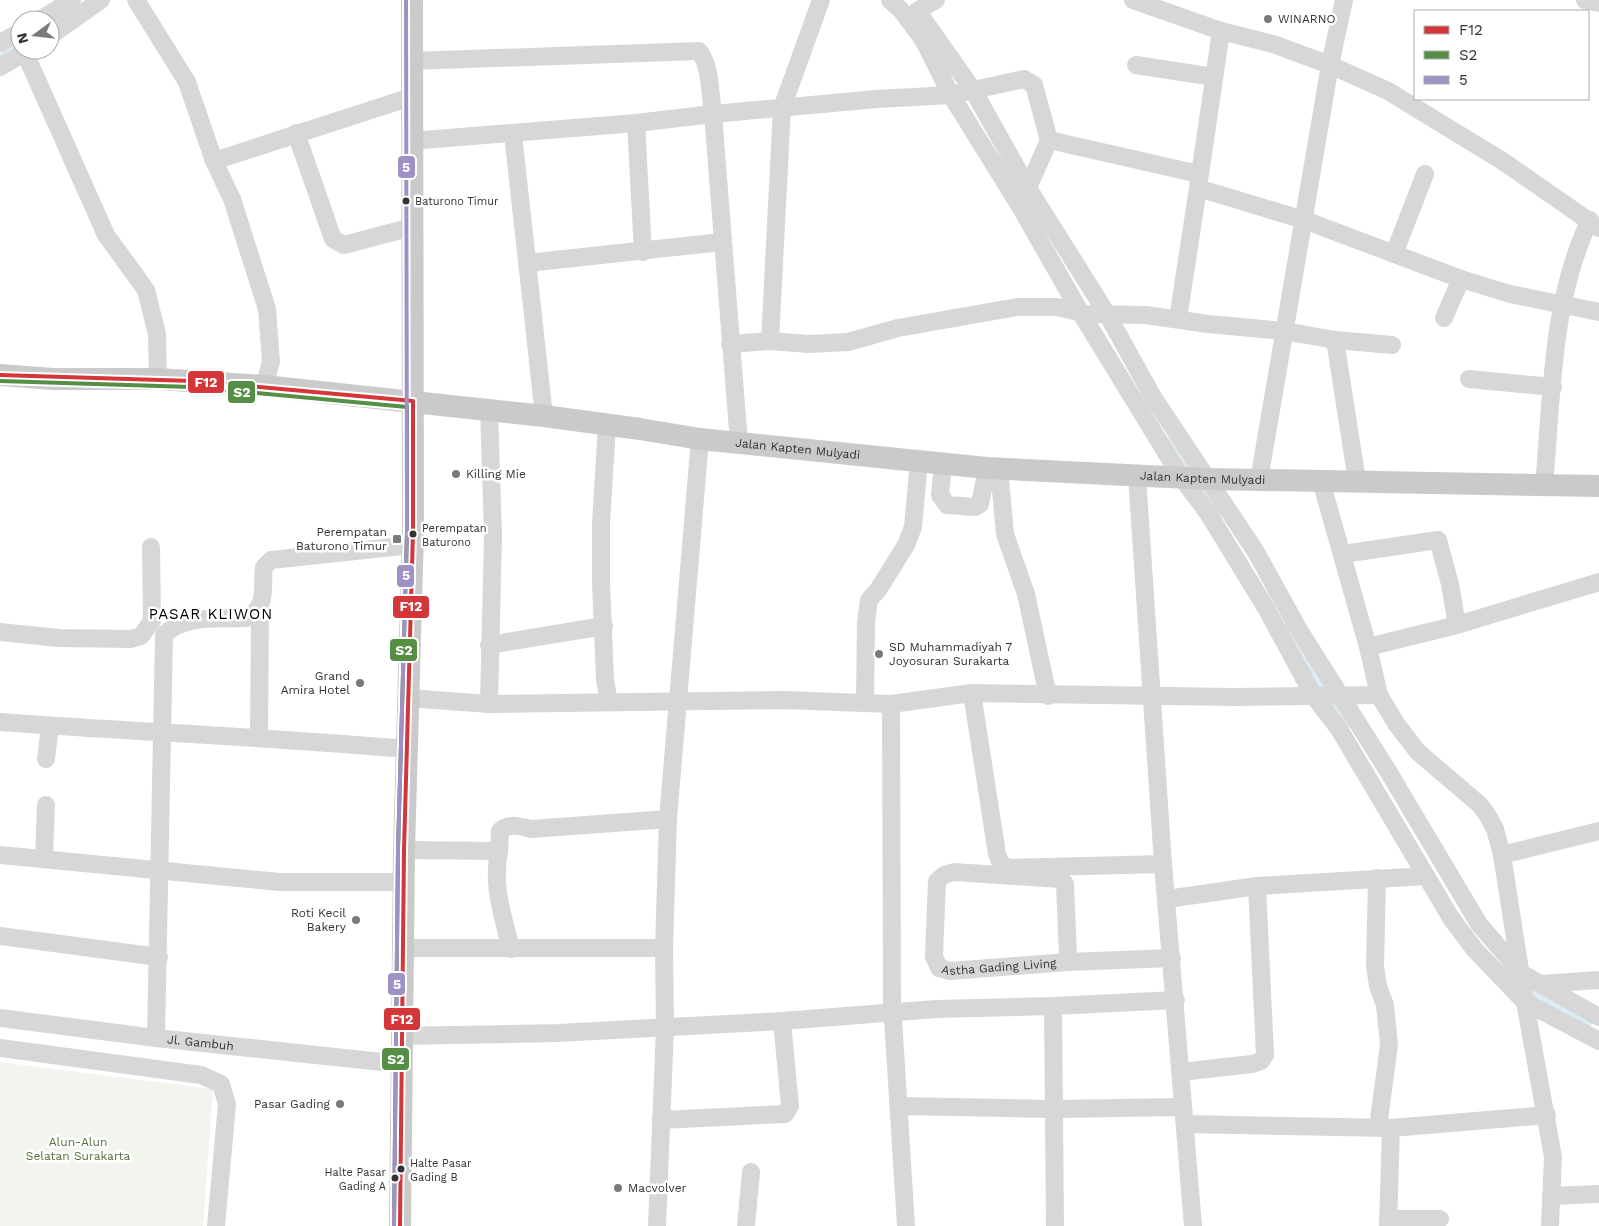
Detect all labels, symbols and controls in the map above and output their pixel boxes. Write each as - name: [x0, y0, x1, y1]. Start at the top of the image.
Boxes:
- north arrow: [10, 10, 60, 60]
- legend: [1414, 10, 1589, 100]
- place label: WINARNO: [1278, 12, 1336, 26]
- marker: WINARNO: [1262, 13, 1274, 25]
- text: F12: [1459, 21, 1483, 39]
- text: N: [13, 31, 32, 45]
- text: S2: [1459, 46, 1477, 64]
- text: 5: [1459, 71, 1468, 89]
- line badge: 5: [397, 155, 416, 179]
- text: 5: [402, 159, 410, 175]
- place label: Baturono Timur: [415, 195, 499, 208]
- marker: Baturono Timur: [401, 196, 411, 206]
- line badge: F12: [187, 370, 225, 394]
- text: F12: [195, 374, 217, 390]
- line badge: S2: [227, 380, 256, 404]
- text: S2: [233, 384, 251, 400]
- street label: Jalan Kapten Mulyadi: [735, 436, 861, 462]
- place label: Killing Mie: [466, 467, 526, 481]
- marker: Killing Mie: [450, 468, 462, 480]
- street label: Jalan Kapten Mulyadi: [1140, 469, 1265, 487]
- place label: Perempatan Baturono: [422, 522, 487, 549]
- place label: Perempatan Baturono Timur: [296, 525, 387, 553]
- marker: Perempatan Baturono: [408, 529, 418, 539]
- marker: Perempatan Baturono Timur: [391, 533, 403, 545]
- line badge: 5: [396, 564, 415, 588]
- text: 5: [402, 567, 410, 583]
- line badge: F12: [392, 595, 430, 619]
- text: F12: [400, 598, 422, 614]
- district label: PASAR KLIWON: [149, 605, 273, 623]
- line badge: S2: [389, 638, 418, 662]
- place label: SD Muhammadiyah 7 Joyosuran Surakarta: [889, 640, 1012, 668]
- text: S2: [395, 642, 413, 658]
- marker: SD Muhammadiyah 7 Joyosuran Surakarta: [873, 648, 885, 660]
- place label: Grand Amira Hotel: [281, 669, 350, 697]
- marker: Grand Amira Hotel: [354, 677, 366, 689]
- place label: Roti Kecil Bakery: [291, 906, 347, 934]
- marker: Roti Kecil Bakery: [350, 914, 362, 926]
- street label: Astha Gading Living: [940, 956, 1058, 978]
- line badge: 5: [387, 972, 406, 996]
- text: 5: [393, 976, 401, 992]
- line badge: F12: [383, 1007, 421, 1031]
- text: F12: [391, 1011, 413, 1027]
- street label: Jl. Gambuh: [166, 1032, 235, 1053]
- line badge: S2: [381, 1047, 410, 1071]
- text: S2: [387, 1051, 405, 1067]
- place label: Pasar Gading: [254, 1097, 331, 1111]
- marker: Pasar Gading: [334, 1098, 346, 1110]
- park label: Alun-Alun Selatan Surakarta: [26, 1135, 130, 1163]
- place label: Halte Pasar Gading B: [410, 1157, 472, 1184]
- marker: Halte Pasar Gading B: [396, 1164, 406, 1174]
- place label: Halte Pasar Gading A: [324, 1166, 386, 1193]
- marker: Halte Pasar Gading A: [390, 1173, 400, 1183]
- place label: Macvolver: [628, 1181, 687, 1195]
- marker: Macvolver: [612, 1182, 624, 1194]

